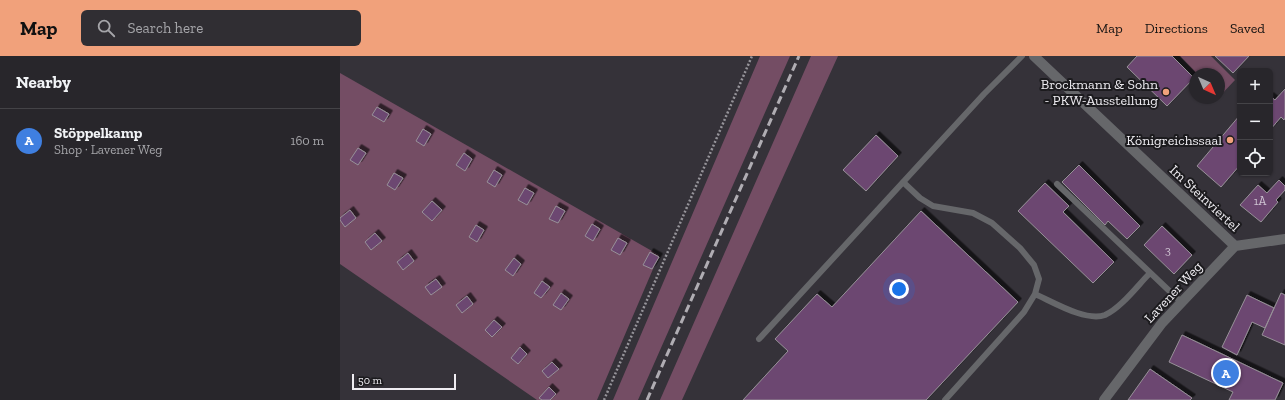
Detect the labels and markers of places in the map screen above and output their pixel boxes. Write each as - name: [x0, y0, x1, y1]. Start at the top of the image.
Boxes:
- place label: Brockmann & Sohn - PKW-Ausstellung: [1041, 76, 1158, 109]
- marker: Brockmann & Sohn - PKW-Ausstellung: [1161, 87, 1171, 97]
- place label: Königreichssaal: [1126, 132, 1222, 149]
- marker: Königreichssaal: [1225, 135, 1235, 145]
- pin: A: [1213, 358, 1239, 388]

